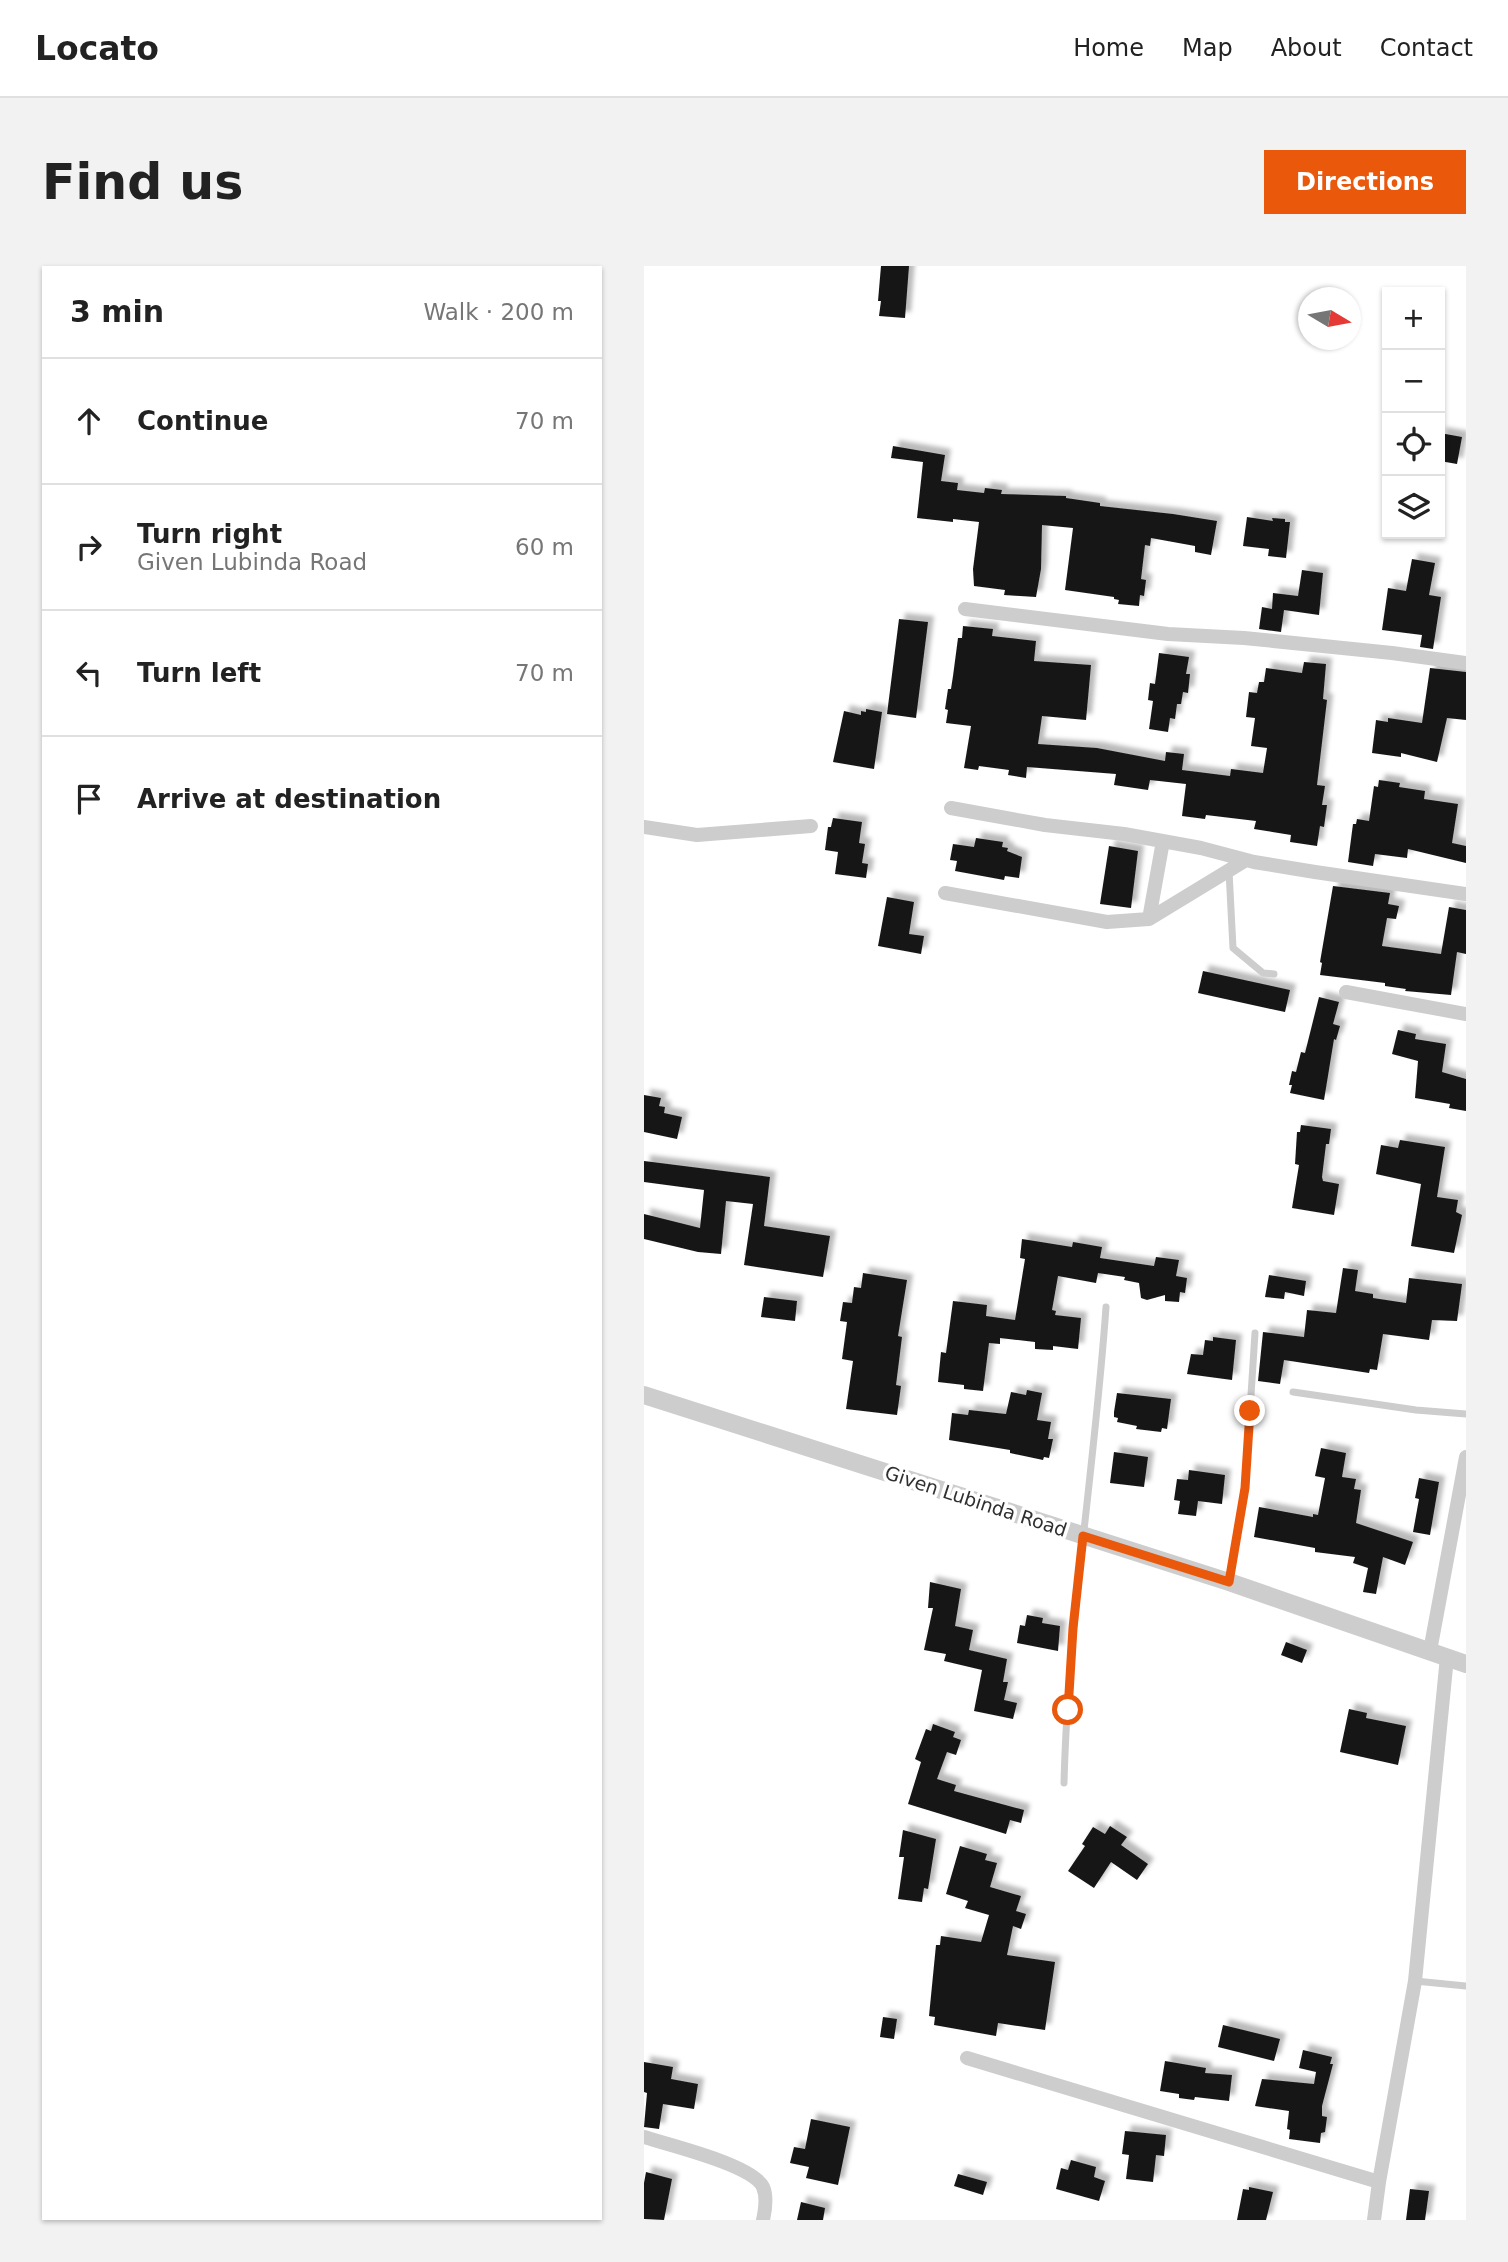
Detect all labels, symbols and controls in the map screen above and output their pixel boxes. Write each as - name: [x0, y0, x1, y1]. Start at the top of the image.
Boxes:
- text: Locato: [35, 29, 159, 68]
- text: Home: [1073, 34, 1144, 62]
- text: Map: [1182, 34, 1233, 62]
- text: About: [1271, 34, 1342, 62]
- text: Contact: [1380, 34, 1473, 62]
- button: Directions: [1264, 150, 1466, 214]
- text: Find us: [42, 154, 243, 211]
- north arrow: [1298, 287, 1361, 350]
- map controls: [1382, 287, 1445, 539]
- button: +: [1382, 287, 1445, 350]
- text: 3 min: [70, 294, 164, 329]
- text: Walk · 200 m: [423, 299, 574, 325]
- button: −: [1382, 350, 1445, 413]
- icon: ahead: [70, 402, 108, 440]
- text: Continue: [137, 406, 268, 436]
- text: 70 m: [515, 408, 574, 434]
- button: locate: [1382, 413, 1445, 476]
- button: layers: [1382, 476, 1445, 539]
- text: Turn right: [137, 519, 282, 549]
- icon: right: [70, 528, 108, 566]
- text: 60 m: [515, 534, 574, 560]
- text: Given Lubinda Road: [137, 549, 367, 575]
- icon: left: [70, 654, 108, 692]
- text: Turn left: [137, 658, 261, 688]
- text: 70 m: [515, 660, 574, 686]
- icon: arrive: [70, 780, 108, 818]
- text: Arrive at destination: [137, 784, 441, 814]
- route end: [1234, 1395, 1265, 1426]
- street label: Given Lubinda Road: [882, 1461, 1070, 1541]
- route start: [1052, 1694, 1083, 1725]

